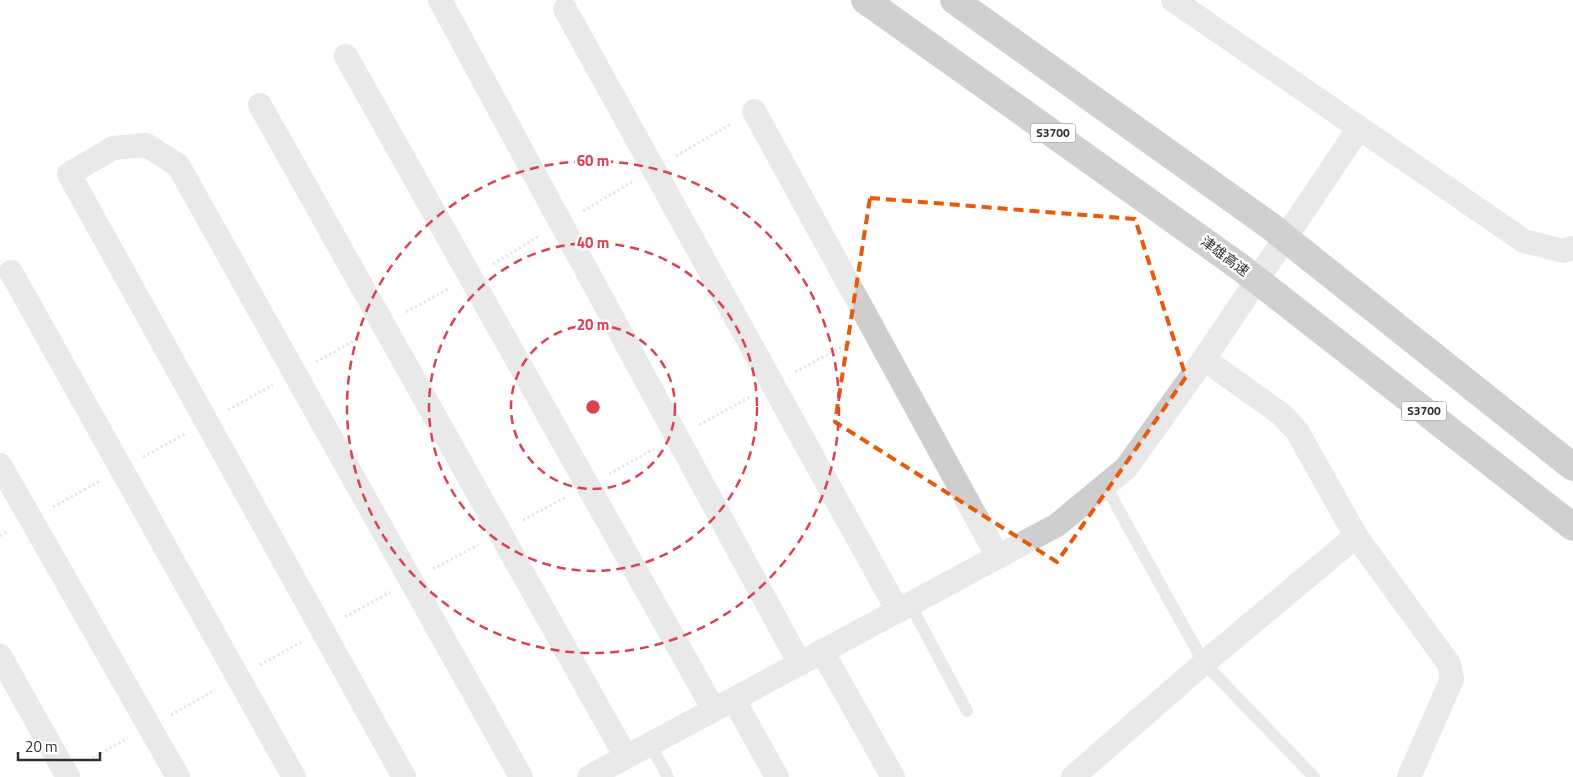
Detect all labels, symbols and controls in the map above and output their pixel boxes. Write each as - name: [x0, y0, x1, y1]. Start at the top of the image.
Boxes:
- road number: S3700: [1030, 124, 1076, 142]
- text: 60 m: [577, 149, 609, 172]
- street label: 津雄高速: [1197, 230, 1254, 281]
- text: 40 m: [577, 231, 609, 254]
- text: 20 m: [577, 313, 609, 336]
- centre of rings: [584, 398, 602, 416]
- road number: S3700: [1402, 402, 1446, 421]
- scale bar: [18, 730, 100, 762]
- text: 20 m: [25, 735, 58, 758]

